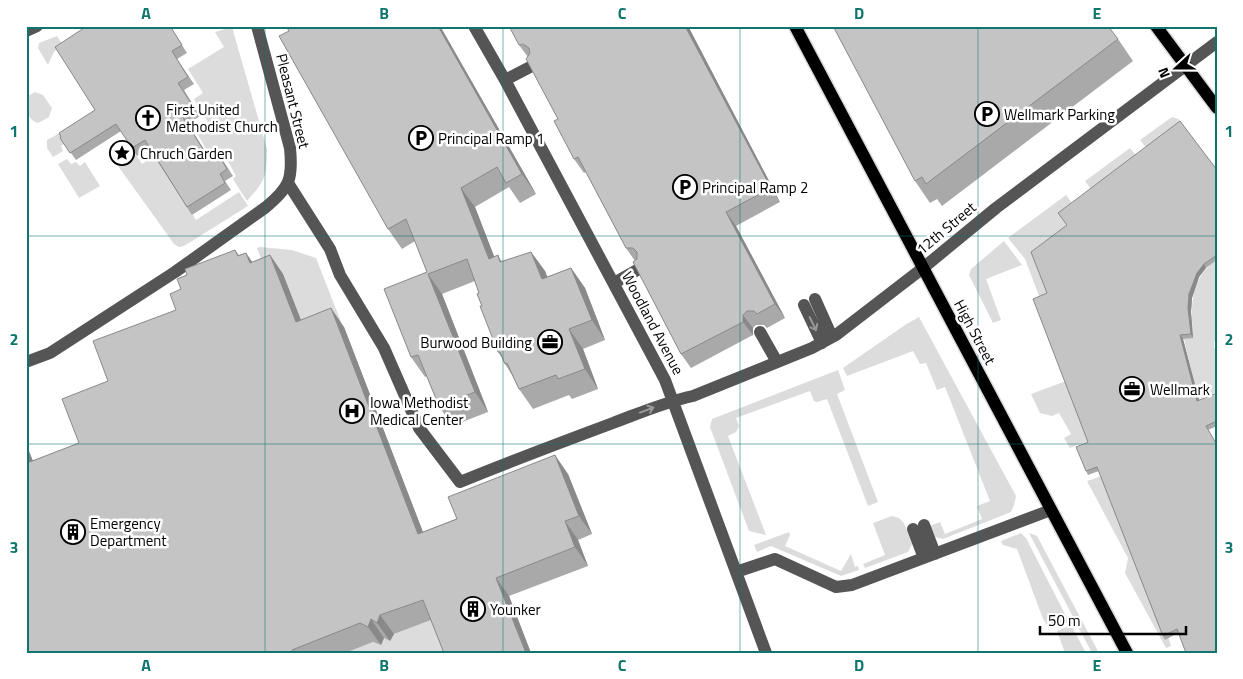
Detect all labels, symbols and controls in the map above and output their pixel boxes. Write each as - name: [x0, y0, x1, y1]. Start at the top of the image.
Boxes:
- text: A: [141, 1, 151, 25]
- text: B: [379, 1, 389, 25]
- text: C: [618, 1, 627, 25]
- text: D: [854, 1, 864, 25]
- text: E: [1093, 1, 1102, 25]
- north arrow: [1150, 42, 1200, 92]
- street label: Pleasant Street: [270, 51, 316, 152]
- text: N: [1152, 65, 1175, 81]
- place label: First United Methodist Church: [166, 98, 278, 138]
- parking icon: Wellmark Parking: [974, 101, 1000, 127]
- place label: Wellmark Parking: [1004, 103, 1115, 126]
- church icon: First United Methodist Church: [135, 105, 161, 131]
- text: 1: [10, 119, 18, 143]
- text: 1: [1225, 119, 1233, 143]
- parking icon: Principal Ramp 1: [408, 125, 434, 151]
- place label: Principal Ramp 1: [438, 127, 544, 150]
- place icon: Chruch Garden: [109, 140, 135, 166]
- place label: Chruch Garden: [140, 142, 233, 165]
- parking icon: Principal Ramp 2: [672, 174, 698, 200]
- place label: Principal Ramp 2: [702, 176, 808, 199]
- street label: 12th Street: [911, 196, 982, 260]
- street label: Woodland Avenue: [616, 267, 690, 379]
- street label: High Street: [948, 295, 1002, 369]
- one-way arrow: [808, 316, 818, 331]
- text: 2: [10, 327, 18, 351]
- text: 2: [1225, 327, 1233, 351]
- office icon: Burwood Building: [537, 329, 563, 355]
- place label: Burwood Building: [420, 331, 532, 354]
- office icon: Wellmark: [1119, 376, 1145, 402]
- place label: Wellmark: [1150, 378, 1210, 401]
- place label: Iowa Methodist Medical Center: [370, 391, 469, 431]
- hospital icon: Iowa Methodist Medical Center: [339, 398, 365, 424]
- one-way arrow: [639, 405, 654, 414]
- place label: Emergency Department: [90, 512, 167, 552]
- building icon: Emergency Department: [60, 519, 86, 545]
- text: 3: [10, 535, 18, 559]
- text: 3: [1225, 535, 1233, 559]
- building icon: Younker: [460, 596, 486, 622]
- place label: Younker: [490, 598, 541, 621]
- scale bar: [1040, 604, 1187, 636]
- text: 50 m: [1048, 609, 1081, 632]
- text: A: [141, 653, 151, 677]
- text: B: [379, 653, 389, 677]
- text: C: [618, 653, 627, 677]
- text: D: [854, 653, 864, 677]
- text: E: [1093, 653, 1102, 677]

